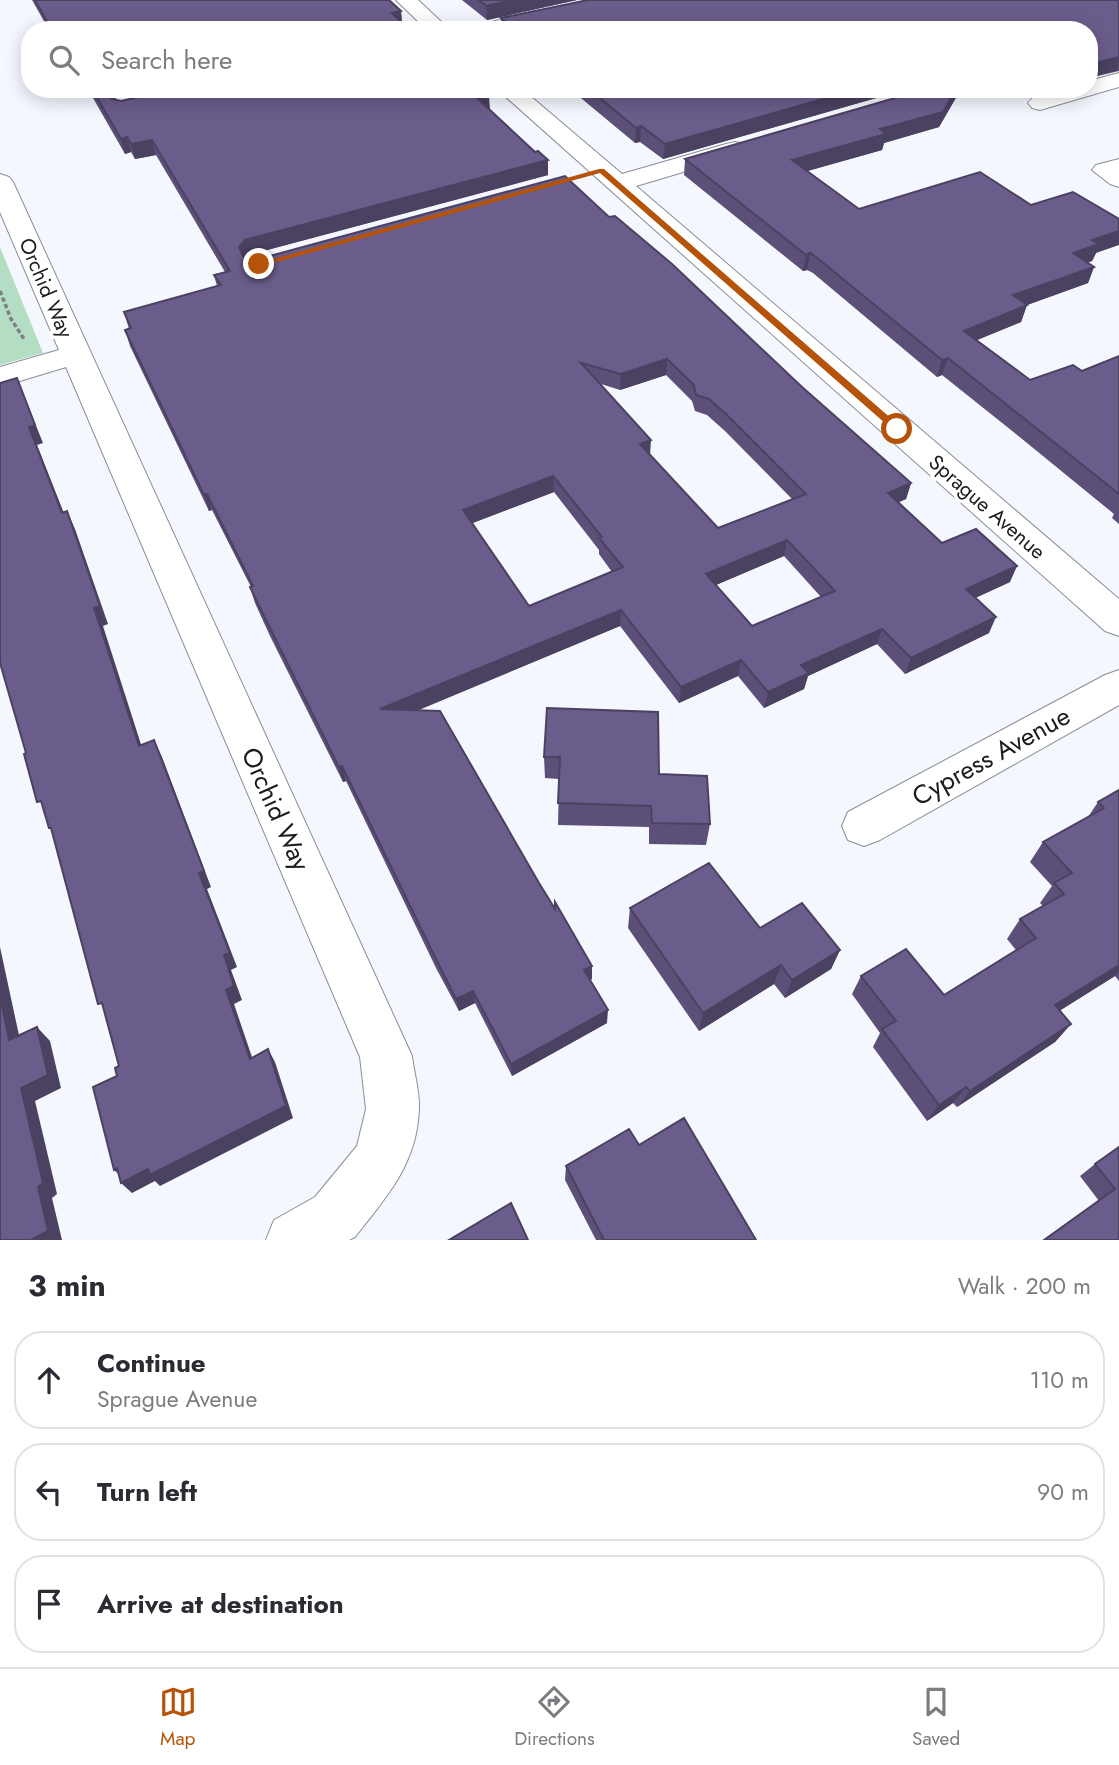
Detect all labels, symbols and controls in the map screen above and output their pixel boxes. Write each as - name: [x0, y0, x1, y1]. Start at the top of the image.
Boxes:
- search box: [21, 21, 1098, 98]
- icon: search: [45, 41, 83, 79]
- text: Search here: [101, 41, 233, 79]
- street label: Orchid Way: [11, 233, 81, 343]
- route end: [243, 248, 274, 279]
- route start: [881, 413, 912, 444]
- street label: Sprague Avenue: [922, 448, 1052, 566]
- street label: Cypress Avenue: [905, 697, 1077, 815]
- street label: Orchid Way: [232, 741, 320, 877]
- text: 3 min: [28, 1264, 106, 1307]
- text: Walk · 200 m: [958, 1269, 1091, 1303]
- text: Continue: [97, 1344, 206, 1382]
- icon: ahead: [30, 1361, 68, 1399]
- text: 110 m: [1030, 1363, 1089, 1397]
- text: Sprague Avenue: [97, 1382, 257, 1416]
- icon: left: [30, 1473, 68, 1511]
- text: Turn left: [97, 1473, 197, 1511]
- text: 90 m: [1037, 1475, 1089, 1509]
- icon: arrive: [30, 1585, 68, 1623]
- text: Arrive at destination: [97, 1585, 344, 1623]
- tab: Map: [159, 1683, 197, 1752]
- tab: Directions: [514, 1683, 595, 1752]
- tab: Saved: [912, 1683, 960, 1752]

